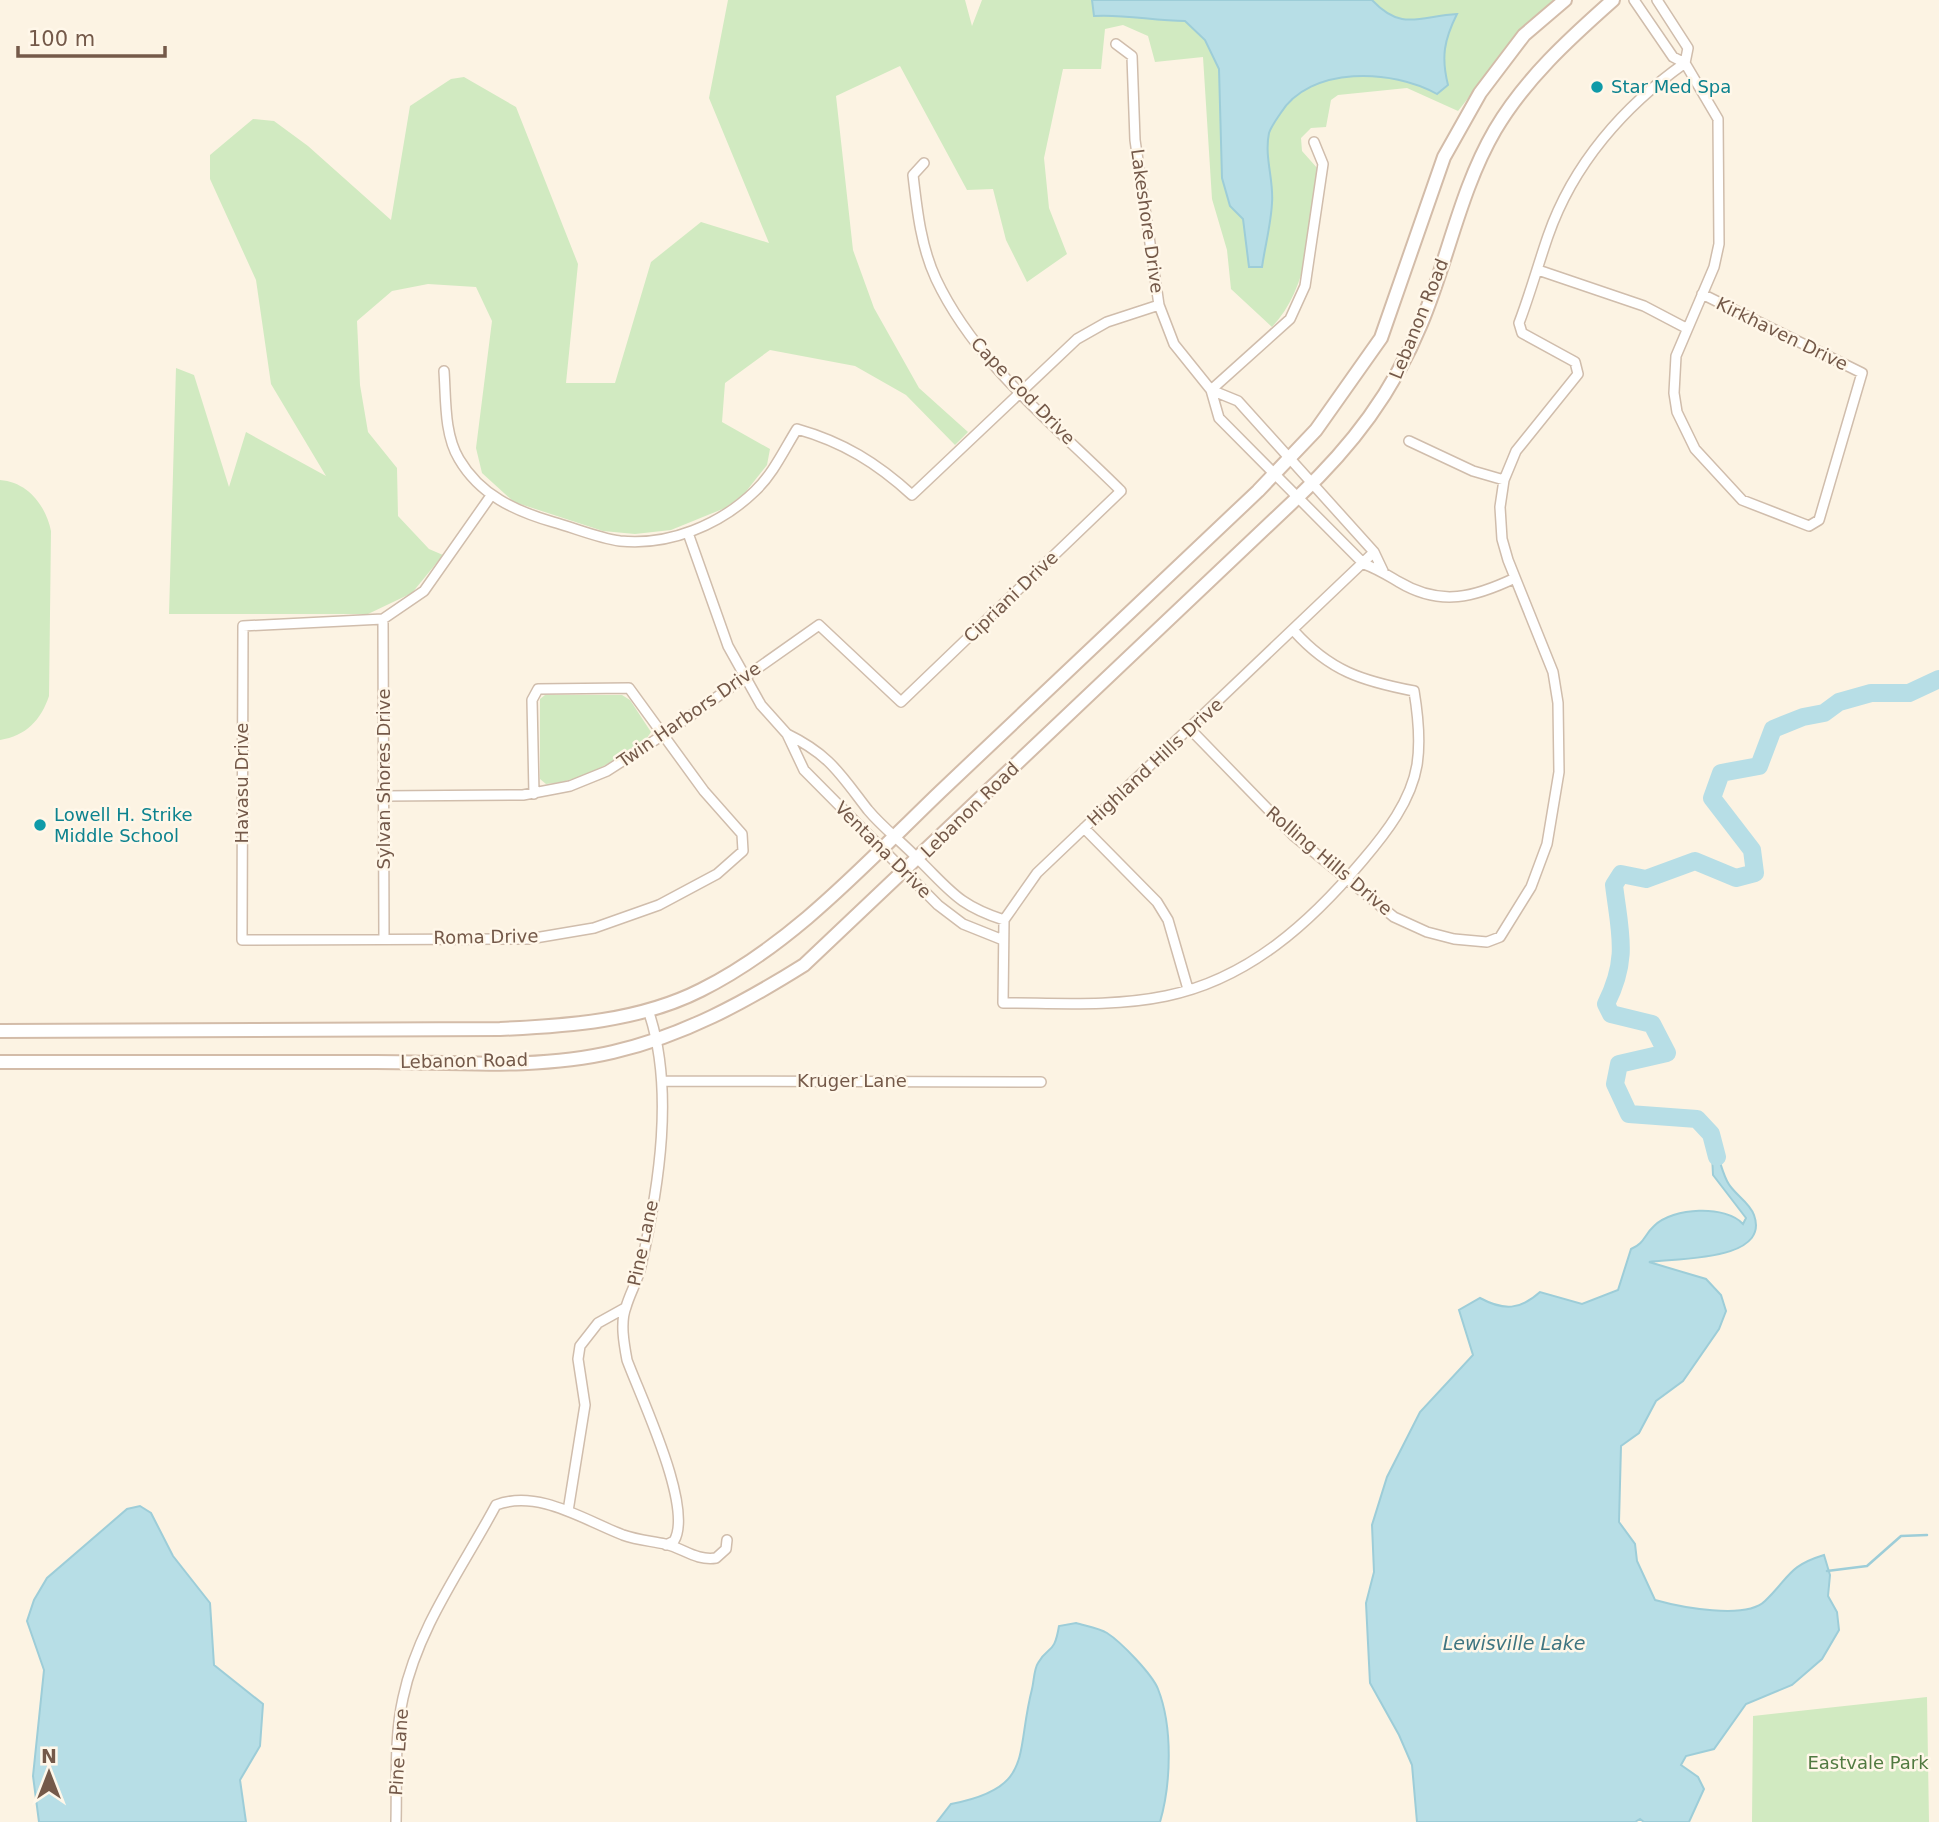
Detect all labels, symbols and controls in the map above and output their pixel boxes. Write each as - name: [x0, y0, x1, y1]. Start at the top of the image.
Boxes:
- scale bar: [18, 14, 164, 58]
- text: 100 m: [28, 27, 95, 51]
- place label: Star Med Spa: [1611, 76, 1731, 97]
- marker: Star Med Spa: [1589, 79, 1605, 95]
- street label: Lakeshore Drive: [1127, 147, 1168, 294]
- street label: Lebanon Road: [1385, 256, 1452, 382]
- street label: Kirkhaven Drive: [1713, 293, 1852, 375]
- street label: Cape Cod Drive: [967, 333, 1080, 448]
- street label: Cipriani Drive: [959, 547, 1062, 647]
- street label: Twin Harbors Drive: [612, 657, 764, 772]
- street label: Sylvan Shores Drive: [373, 689, 394, 869]
- street label: Highland Hills Drive: [1083, 693, 1227, 830]
- street label: Havasu Drive: [231, 723, 252, 843]
- street label: Lebanon Road: [916, 758, 1023, 862]
- street label: Ventana Drive: [831, 797, 936, 902]
- street label: Rolling Hills Drive: [1262, 802, 1397, 919]
- place label: Lowell H. Strike Middle School: [54, 804, 193, 846]
- marker: Lowell H. Strike Middle School: [32, 817, 48, 833]
- street label: Roma Drive: [433, 925, 539, 948]
- street label: Lebanon Road: [400, 1049, 528, 1072]
- street label: Kruger Lane: [797, 1070, 907, 1091]
- street label: Pine Lane: [623, 1198, 662, 1288]
- water label: Lewisville Lake: [1443, 1632, 1585, 1654]
- street label: Pine Lane: [385, 1708, 412, 1796]
- north arrow: [14, 1738, 84, 1808]
- text: N: [41, 1745, 57, 1767]
- park label: Eastvale Park: [1807, 1752, 1929, 1773]

